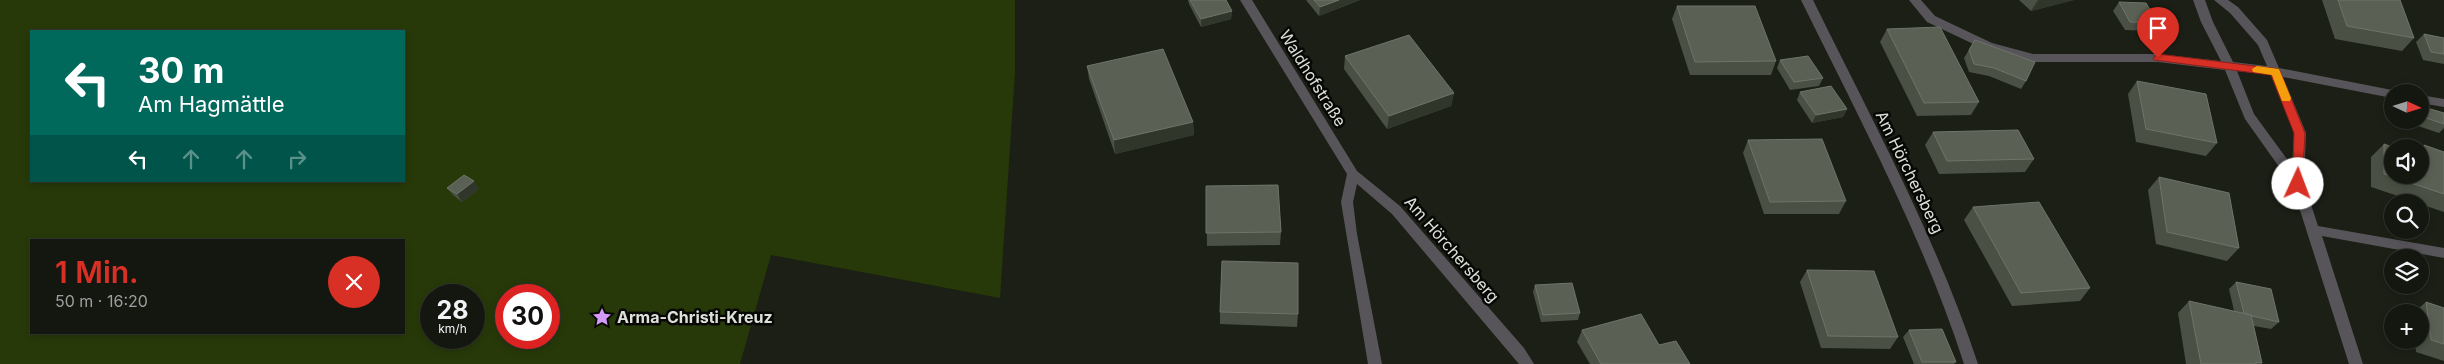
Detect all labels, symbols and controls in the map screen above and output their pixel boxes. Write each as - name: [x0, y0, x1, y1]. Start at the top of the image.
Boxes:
- pin: [2137, 7, 2179, 58]
- icon: arrive: [2144, 14, 2172, 42]
- street label: Waldhofstraße: [1275, 26, 1351, 130]
- text: 30 m: [138, 49, 224, 91]
- icon: left: [55, 50, 120, 115]
- north arrow: [2384, 84, 2429, 129]
- map controls: [2384, 84, 2429, 349]
- text: Am Hagmättle: [138, 91, 284, 117]
- street label: Am Hörchersberg: [1872, 107, 1948, 237]
- button: sound: [2384, 139, 2429, 184]
- icon: left: [124, 145, 152, 173]
- icon: ahead: [177, 145, 205, 173]
- icon: ahead: [230, 145, 258, 173]
- icon: right: [283, 145, 311, 173]
- position arrow: [2271, 157, 2323, 209]
- street label: Am Hörchersberg: [1401, 192, 1503, 306]
- button: search: [2384, 194, 2429, 239]
- button: layers: [2384, 249, 2429, 294]
- text: 1 Min.: [55, 254, 139, 290]
- button: close: [328, 256, 380, 308]
- speed limit sign: 30: [495, 284, 560, 349]
- text: 50 m · 16:20: [55, 291, 148, 311]
- text: 28: [436, 295, 469, 325]
- button: +: [2384, 304, 2429, 349]
- place icon: Arma-Christi-Kreuz: [591, 306, 613, 328]
- place label: Arma-Christi-Kreuz: [617, 307, 773, 327]
- text: km/h: [438, 321, 467, 336]

